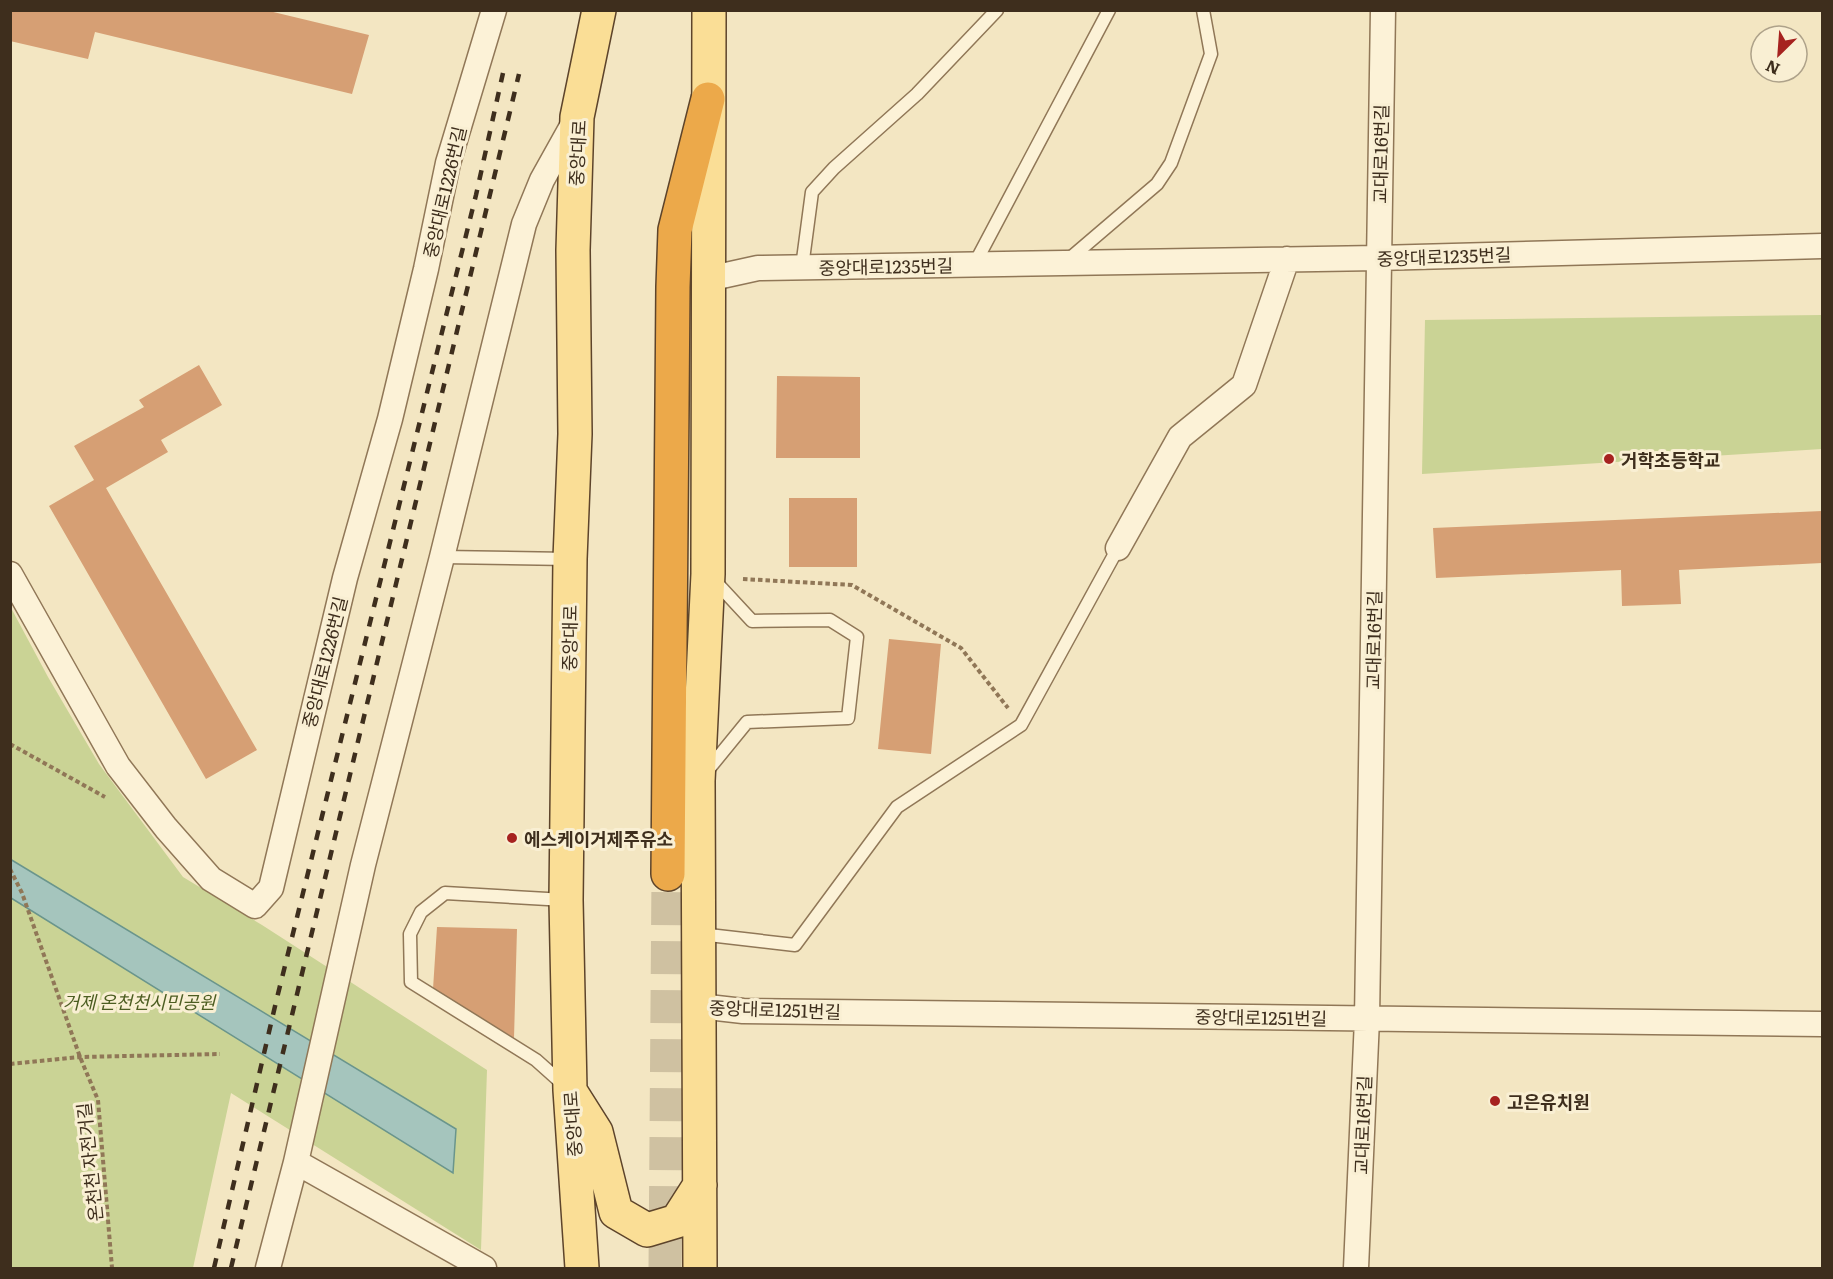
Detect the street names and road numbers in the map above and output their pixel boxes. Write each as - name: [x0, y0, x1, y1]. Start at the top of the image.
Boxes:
- street label: 교대로16번길: [1366, 104, 1394, 204]
- street label: 중앙대로: [562, 119, 592, 187]
- street label: 중앙대로1226번길: [416, 123, 472, 261]
- street label: 중앙대로1235번길: [1376, 240, 1512, 272]
- street label: 중앙대로1235번길: [818, 251, 954, 281]
- street label: 교대로16번길: [1359, 590, 1387, 690]
- street label: 중앙대로1226번길: [295, 593, 353, 731]
- street label: 중앙대로: [555, 605, 583, 671]
- street label: 중앙대로1251번길: [708, 993, 842, 1025]
- street label: 중앙대로1251번길: [1195, 1002, 1327, 1032]
- street label: 교대로16번길: [1347, 1075, 1377, 1175]
- street label: 중앙대로: [556, 1090, 588, 1158]
- street label: 온천천 자전거길: [69, 1101, 109, 1223]

